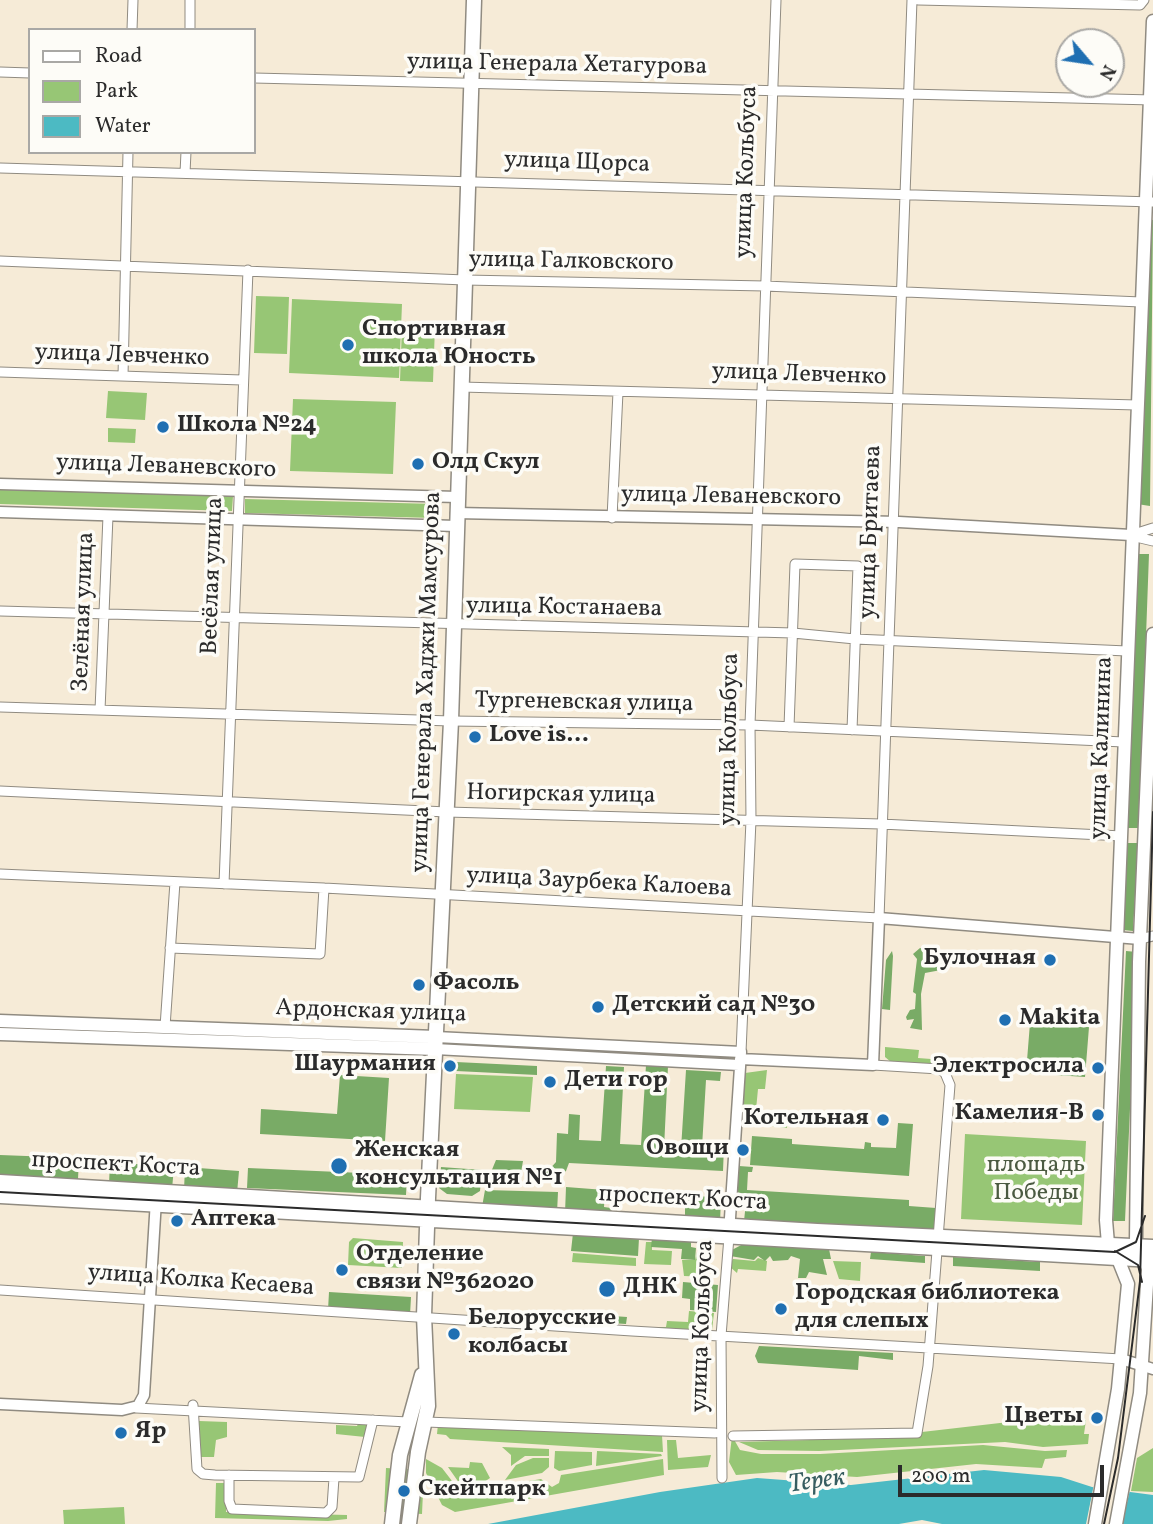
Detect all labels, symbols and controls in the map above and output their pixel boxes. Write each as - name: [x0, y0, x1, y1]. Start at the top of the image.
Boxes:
- legend: [28, 28, 256, 154]
- north arrow: [1055, 28, 1125, 98]
- text: Road: [95, 42, 142, 71]
- street label: улица Генерала Хетагурова: [407, 49, 707, 83]
- text: N: [1092, 60, 1121, 85]
- text: Park: [95, 77, 138, 106]
- street label: улица Кольбуса: [731, 85, 765, 259]
- text: Water: [95, 112, 151, 141]
- street label: улица Щорса: [503, 147, 651, 181]
- street label: улица Галковского: [468, 247, 674, 279]
- place label: Спортивная школа Юность: [362, 317, 536, 373]
- marker: Спортивная школа Юность: [340, 337, 356, 353]
- street label: улица Левченко: [34, 340, 210, 374]
- street label: улица Левченко: [711, 359, 887, 393]
- place label: Школа №24: [177, 413, 317, 441]
- marker: Школа №24: [155, 419, 171, 435]
- street label: улица Бритаева: [855, 444, 889, 620]
- street label: улица Леваневского: [55, 450, 277, 486]
- place label: Олд Скул: [432, 450, 539, 478]
- marker: Олд Скул: [410, 456, 426, 472]
- street label: улица Леваневского: [621, 482, 841, 514]
- street label: улица Генерала Хаджи Мамсурова: [407, 491, 449, 873]
- street label: Весёлая улица: [197, 497, 231, 655]
- street label: Зелёная улица: [68, 531, 102, 693]
- street label: улица Костанаева: [465, 593, 663, 625]
- street label: улица Кольбуса: [715, 652, 747, 826]
- street label: улица Калинина: [1085, 656, 1121, 840]
- street label: Тургеневская улица: [474, 688, 694, 720]
- place label: Love is...: [489, 723, 589, 751]
- marker: Love is...: [467, 729, 483, 745]
- street label: Ногирская улица: [466, 780, 656, 812]
- street label: улица Заурбека Калоева: [465, 863, 733, 905]
- place label: Булочная: [924, 946, 1036, 974]
- marker: Булочная: [1042, 952, 1058, 968]
- place label: Фасоль: [433, 971, 520, 999]
- marker: Фасоль: [411, 977, 427, 993]
- place label: Детский сад №30: [612, 993, 815, 1021]
- street label: Ардонская улица: [275, 995, 467, 1031]
- marker: Детский сад №30: [590, 999, 606, 1015]
- place label: Makita: [1019, 1006, 1100, 1034]
- marker: Makita: [997, 1012, 1013, 1028]
- place label: Шаурмания: [294, 1052, 436, 1080]
- place label: Электросила: [933, 1054, 1084, 1082]
- marker: Шаурмания: [442, 1058, 458, 1074]
- marker: Электросила: [1090, 1060, 1106, 1076]
- place label: Дети гор: [564, 1068, 668, 1096]
- marker: Дети гор: [542, 1074, 558, 1090]
- place label: Камелия-В: [955, 1101, 1084, 1129]
- place label: Котельная: [744, 1106, 869, 1134]
- marker: Камелия-В: [1090, 1107, 1106, 1123]
- marker: Котельная: [875, 1112, 891, 1128]
- place label: Овощи: [646, 1136, 729, 1164]
- place label: Женская консультация №1: [355, 1138, 563, 1194]
- marker: Овощи: [735, 1142, 751, 1158]
- street label: проспект Коста: [31, 1147, 201, 1185]
- park label: площадь Победы: [987, 1153, 1085, 1209]
- marker: Женская консультация №1: [329, 1156, 349, 1176]
- street label: проспект Коста: [598, 1181, 768, 1219]
- place label: Аптека: [191, 1207, 276, 1235]
- marker: Аптека: [169, 1213, 185, 1229]
- street label: улица Кольбуса: [687, 1239, 721, 1413]
- place label: Отделение связи №362020: [356, 1242, 534, 1298]
- street label: улица Колка Кесаева: [87, 1260, 315, 1304]
- marker: Отделение связи №362020: [334, 1262, 350, 1278]
- place label: ДНК: [623, 1275, 677, 1303]
- marker: ДНК: [597, 1279, 617, 1299]
- place label: Городская библиотека для слепых: [795, 1281, 1060, 1337]
- marker: Городская библиотека для слепых: [773, 1301, 789, 1317]
- place label: Белорусские колбасы: [468, 1306, 616, 1362]
- marker: Белорусские колбасы: [446, 1326, 462, 1342]
- place label: Цветы: [1004, 1404, 1083, 1432]
- marker: Цветы: [1089, 1410, 1105, 1426]
- place label: Яр: [135, 1419, 166, 1447]
- marker: Яр: [113, 1425, 129, 1441]
- scale bar: [901, 1450, 1108, 1494]
- text: 200 m: [911, 1462, 971, 1491]
- water label: Терек: [787, 1464, 847, 1502]
- place label: Скейтпарк: [418, 1477, 546, 1505]
- marker: Скейтпарк: [396, 1483, 412, 1499]

